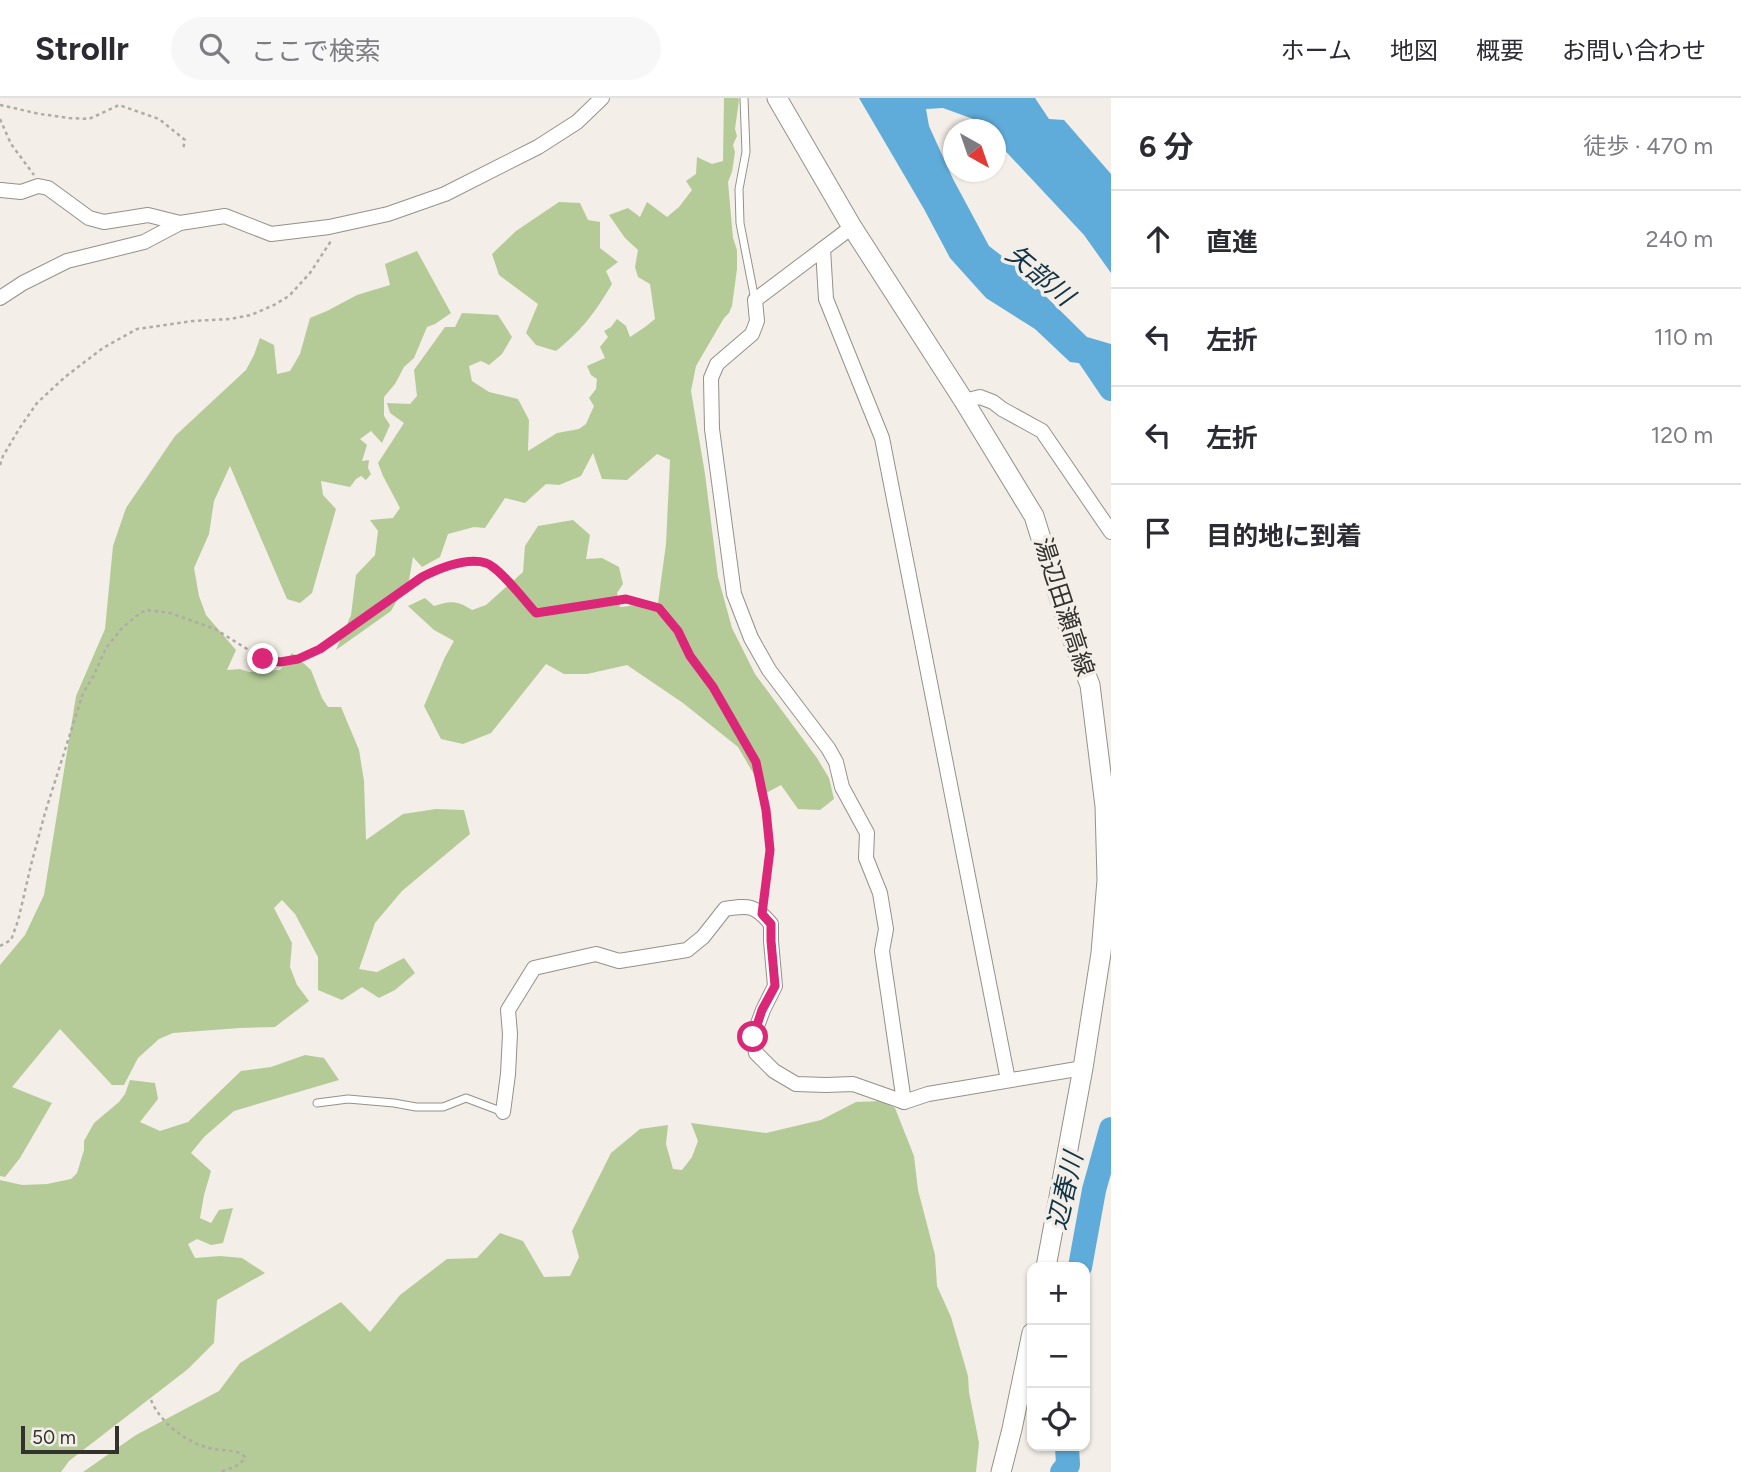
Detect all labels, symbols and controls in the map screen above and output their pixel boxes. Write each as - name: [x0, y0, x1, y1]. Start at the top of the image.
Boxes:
- search box: [171, 17, 661, 80]
- text: Strollr: [35, 29, 129, 68]
- icon: search: [195, 29, 233, 67]
- text: ここで検索: [251, 35, 381, 67]
- text: ホーム: [1281, 36, 1352, 65]
- text: 地図: [1390, 36, 1438, 65]
- text: 概要: [1476, 36, 1524, 65]
- text: お問い合わせ: [1562, 36, 1706, 65]
- north arrow: [943, 119, 1006, 182]
- text: 6 分: [1139, 128, 1194, 165]
- text: 徒歩 · 470 m: [1583, 132, 1713, 160]
- icon: ahead: [1139, 220, 1177, 258]
- text: 240 m: [1646, 225, 1713, 253]
- text: 直進: [1206, 226, 1258, 258]
- water label: 矢部川: [1000, 238, 1082, 314]
- icon: left: [1139, 318, 1177, 356]
- text: 110 m: [1654, 323, 1713, 351]
- text: 左折: [1206, 324, 1258, 356]
- icon: left: [1139, 416, 1177, 454]
- text: 120 m: [1651, 421, 1713, 449]
- text: 左折: [1206, 422, 1258, 454]
- icon: arrive: [1139, 514, 1177, 552]
- text: 目的地に到着: [1206, 520, 1362, 552]
- street label: 湯辺田瀬高線: [1028, 534, 1101, 680]
- route end: [247, 643, 278, 674]
- route start: [737, 1021, 768, 1052]
- water label: 辺春川: [1041, 1146, 1090, 1233]
- map controls: [1027, 1262, 1090, 1451]
- button: +: [1027, 1262, 1090, 1325]
- button: −: [1027, 1325, 1090, 1388]
- button: locate: [1027, 1388, 1090, 1451]
- scale bar: [21, 1423, 119, 1455]
- text: 50 m: [32, 1426, 76, 1449]

